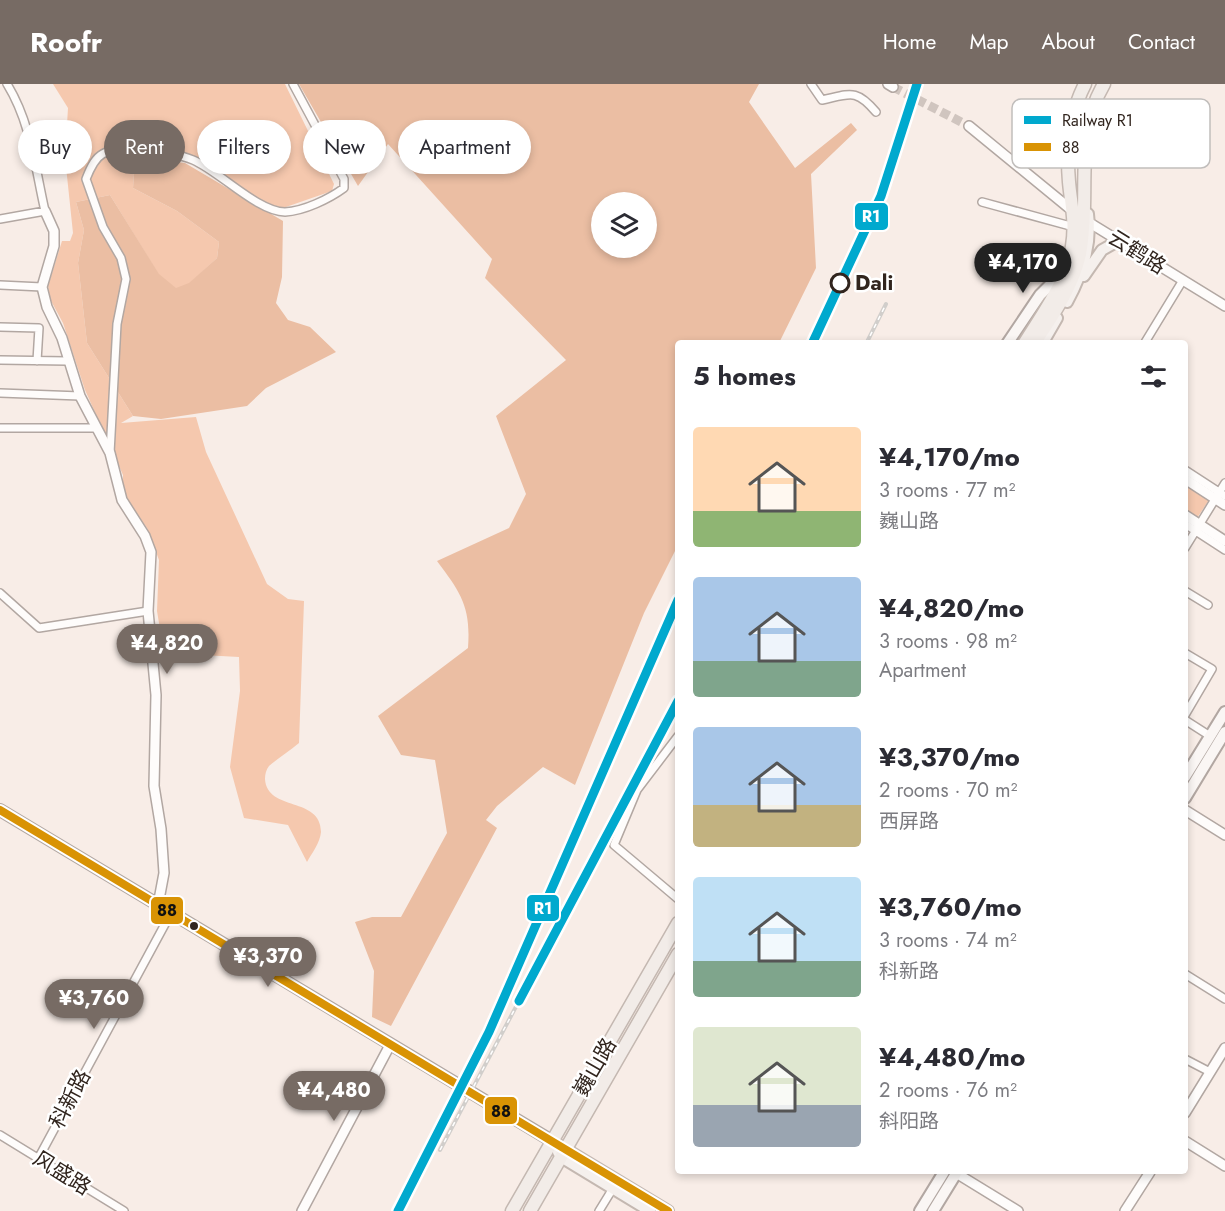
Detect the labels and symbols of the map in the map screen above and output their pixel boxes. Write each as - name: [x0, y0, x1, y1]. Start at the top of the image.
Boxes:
- legend: [1012, 99, 1210, 168]
- text: Railway R1: [1062, 109, 1133, 132]
- text: 88: [1062, 136, 1079, 159]
- line badge: R1: [854, 202, 889, 231]
- text: R1: [862, 205, 880, 228]
- street label: 云鹤路: [1102, 223, 1172, 281]
- pin: ¥4,170: [974, 243, 1072, 294]
- place label: Dali: [855, 268, 893, 298]
- marker: Dali: [830, 273, 850, 293]
- pin: ¥4,820: [118, 624, 216, 675]
- line badge: R1: [526, 894, 560, 922]
- line badge: 88: [150, 896, 184, 925]
- text: R1: [534, 897, 552, 920]
- text: 88: [157, 899, 177, 922]
- unlabelled marker: [188, 920, 200, 932]
- pin: ¥3,370: [219, 937, 317, 988]
- pin: ¥3,760: [45, 979, 143, 1030]
- street label: 巍山路: [566, 1032, 624, 1102]
- street label: 科新路: [42, 1064, 98, 1134]
- pin: ¥4,480: [285, 1071, 383, 1122]
- line badge: 88: [484, 1096, 518, 1125]
- text: 88: [491, 1100, 511, 1123]
- street label: 风盛路: [27, 1144, 97, 1202]

